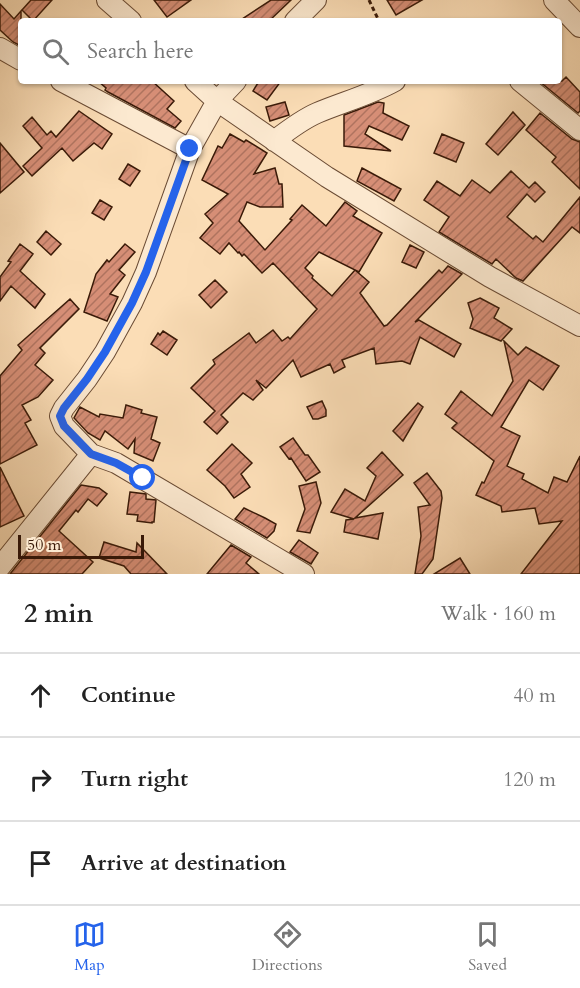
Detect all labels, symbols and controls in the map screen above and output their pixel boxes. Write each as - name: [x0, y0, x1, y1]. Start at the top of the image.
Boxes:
- search box: [18, 18, 562, 84]
- icon: search: [39, 35, 72, 68]
- text: Search here: [87, 36, 194, 66]
- route end: [176, 135, 202, 161]
- route start: [129, 464, 155, 490]
- scale bar: [18, 532, 144, 560]
- text: 50 m: [27, 534, 61, 556]
- text: 2 min: [24, 596, 93, 631]
- text: Walk · 160 m: [441, 600, 556, 627]
- icon: ahead: [24, 679, 57, 712]
- text: Continue: [81, 680, 176, 710]
- text: 40 m: [513, 682, 556, 709]
- icon: right: [24, 763, 57, 796]
- text: Turn right: [81, 764, 188, 794]
- text: 120 m: [503, 766, 556, 793]
- icon: arrive: [24, 847, 57, 880]
- text: Arrive at destination: [81, 848, 286, 878]
- tab: Map: [73, 918, 106, 976]
- tab: Directions: [252, 918, 322, 976]
- tab: Saved: [468, 918, 507, 976]

